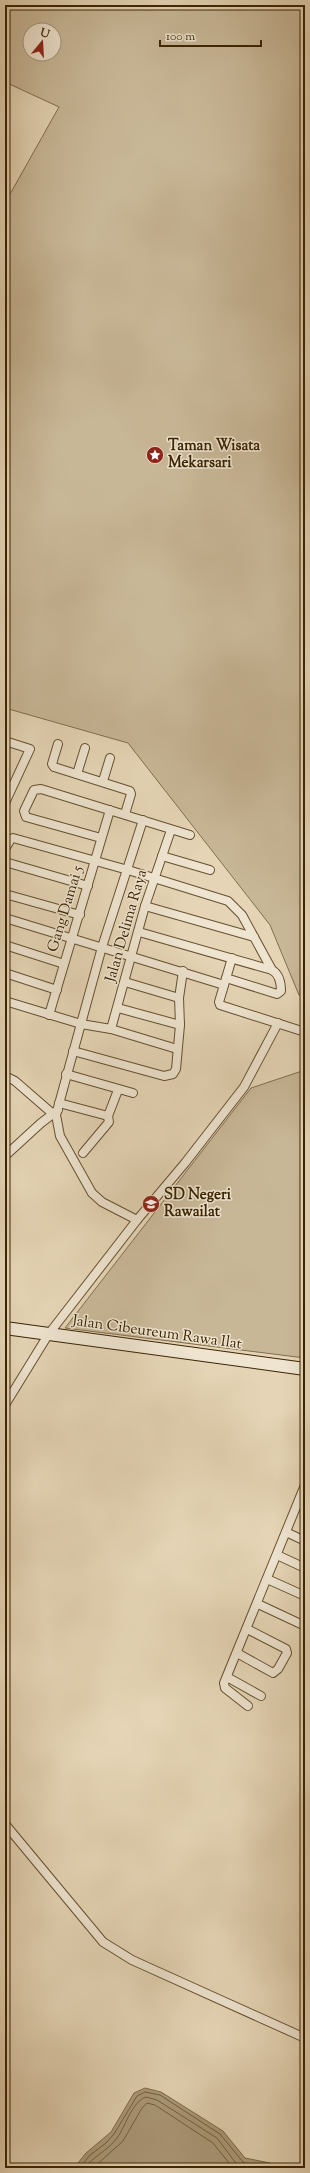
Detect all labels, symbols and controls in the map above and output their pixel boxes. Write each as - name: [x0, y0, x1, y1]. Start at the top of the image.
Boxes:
- north arrow: [22, 22, 62, 62]
- scale bar: [160, 22, 261, 48]
- text: U: [37, 24, 52, 42]
- text: 100 m: [166, 28, 195, 46]
- place label: Taman Wisata Mekarsari: [168, 436, 260, 474]
- place icon: Taman Wisata Mekarsari: [145, 445, 165, 465]
- street label: Gang Damai 5: [43, 863, 89, 955]
- street label: Jalan Delima Raya: [101, 867, 153, 986]
- place label: SD Negeri Rawailat: [164, 1185, 232, 1223]
- school or university icon: SD Negeri Rawailat: [141, 1194, 161, 1214]
- street label: Jalan Cibeureum Rawa Ilat: [70, 1311, 243, 1355]

